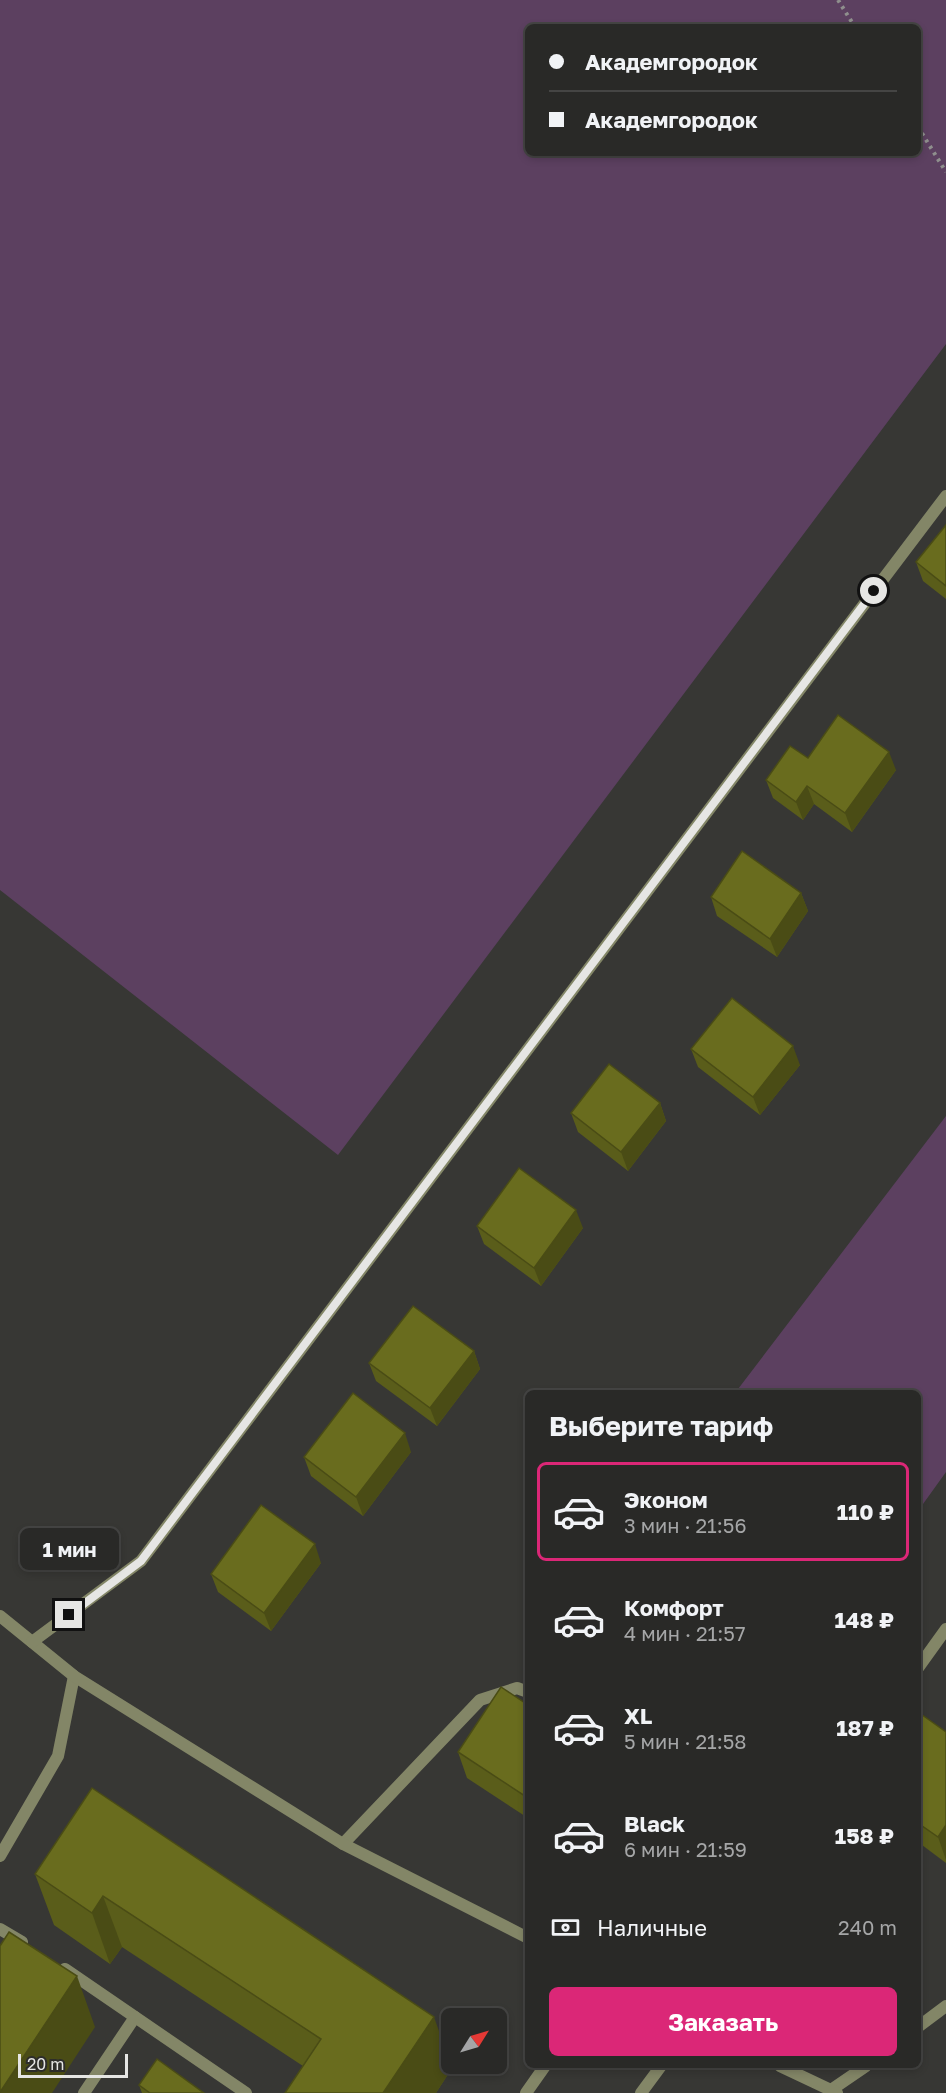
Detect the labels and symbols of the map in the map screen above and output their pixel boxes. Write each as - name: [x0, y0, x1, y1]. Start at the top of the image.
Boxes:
- route start: [860, 577, 887, 604]
- callout: 1 мин: [20, 1528, 118, 1570]
- route end: [55, 1601, 82, 1628]
- north arrow: [441, 2008, 507, 2074]
- scale bar: [18, 2051, 128, 2078]

